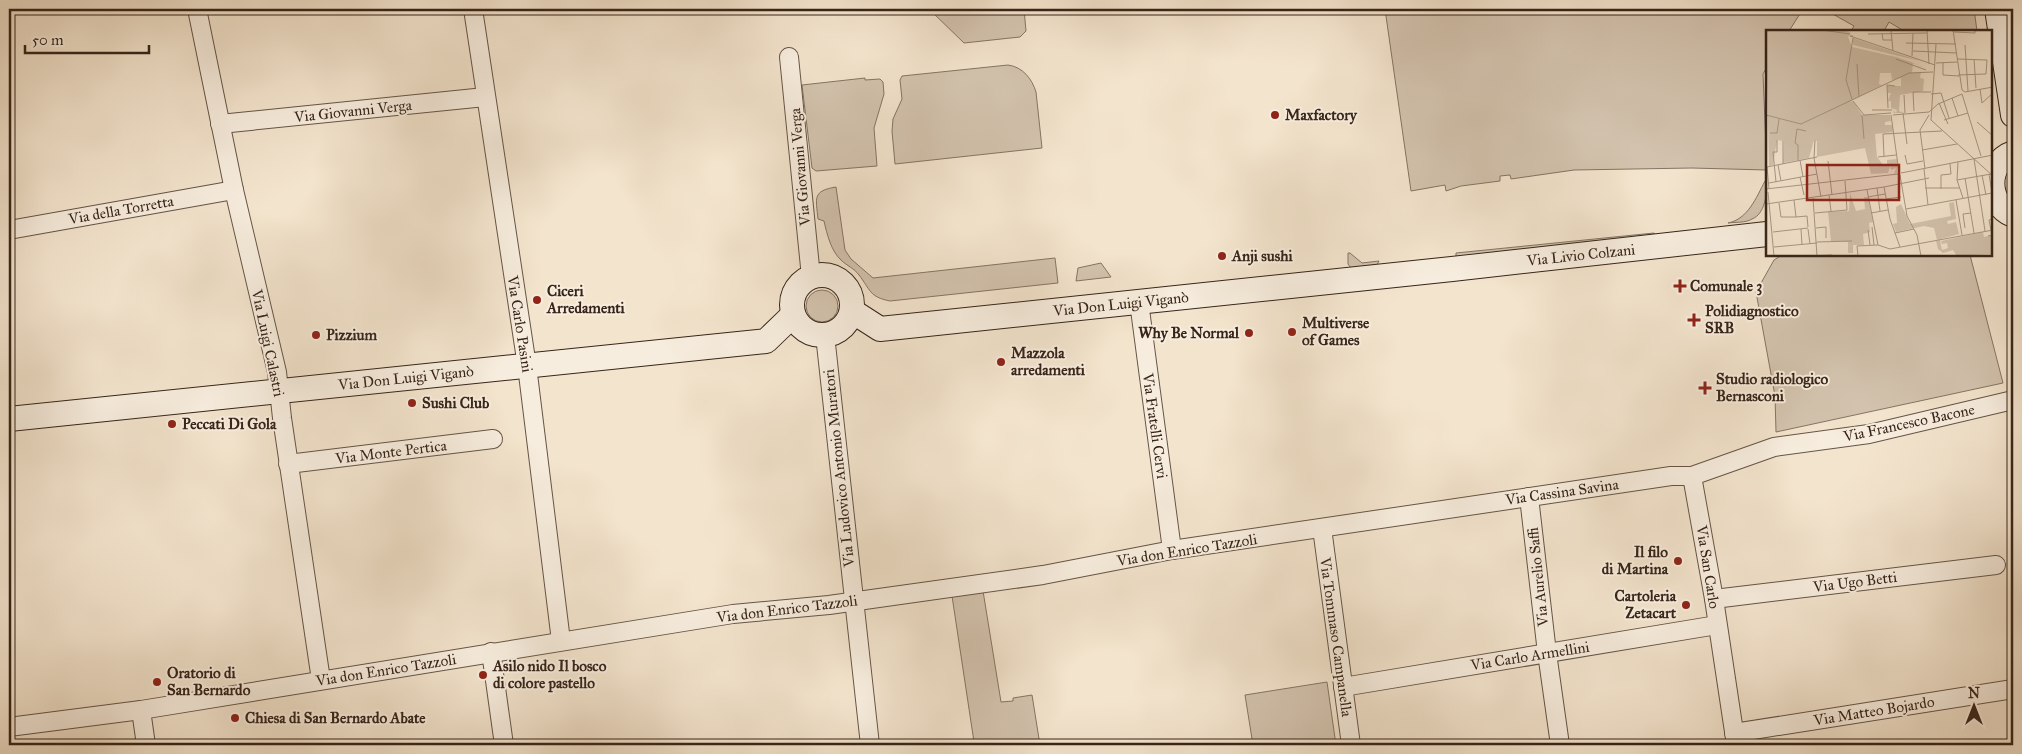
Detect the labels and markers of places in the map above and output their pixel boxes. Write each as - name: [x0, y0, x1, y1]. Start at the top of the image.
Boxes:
- place label: Maxfactory: [1285, 106, 1358, 125]
- marker: Maxfactory: [1269, 109, 1281, 121]
- place label: Anji sushi: [1231, 247, 1293, 266]
- marker: Anji sushi: [1216, 250, 1228, 262]
- place label: Comunale 3: [1690, 277, 1762, 296]
- marker: Comunale 3: [1674, 280, 1686, 292]
- place label: Ciceri Arredamenti: [546, 282, 626, 317]
- marker: Ciceri Arredamenti: [531, 294, 543, 306]
- place label: Polidiagnostico SRB: [1705, 302, 1799, 337]
- marker: Polidiagnostico SRB: [1687, 313, 1701, 327]
- place label: Multiverse of Games: [1302, 314, 1370, 349]
- place label: Why Be Normal: [1138, 324, 1240, 343]
- place label: Pizzium: [326, 326, 378, 344]
- marker: Multiverse of Games: [1286, 326, 1298, 338]
- marker: Why Be Normal: [1243, 327, 1255, 339]
- marker: Pizzium: [310, 329, 322, 341]
- place label: Mazzola arredamenti: [1011, 344, 1086, 379]
- marker: Mazzola arredamenti: [995, 356, 1007, 368]
- place label: Studio radiologico Bernasconi: [1716, 370, 1829, 405]
- marker: Studio radiologico Bernasconi: [1698, 381, 1712, 395]
- place label: Sushi Club: [422, 394, 490, 412]
- marker: Sushi Club: [406, 397, 418, 409]
- place label: Peccati Di Gola: [182, 415, 277, 433]
- marker: Peccati Di Gola: [166, 418, 178, 430]
- place label: Il filo di Martina: [1602, 543, 1669, 578]
- marker: Il filo di Martina: [1672, 555, 1684, 567]
- place label: Cartoleria Zetacart: [1615, 587, 1677, 622]
- marker: Cartoleria Zetacart: [1680, 599, 1692, 611]
- place label: Asilo nido Il bosco di colore pastello: [492, 657, 607, 693]
- place label: Oratorio di San Bernardo: [167, 664, 251, 699]
- marker: Asilo nido Il bosco di colore pastello: [477, 669, 489, 681]
- marker: Oratorio di San Bernardo: [151, 676, 163, 688]
- place label: Chiesa di San Bernardo Abate: [245, 709, 426, 727]
- marker: Chiesa di San Bernardo Abate: [229, 712, 241, 724]

